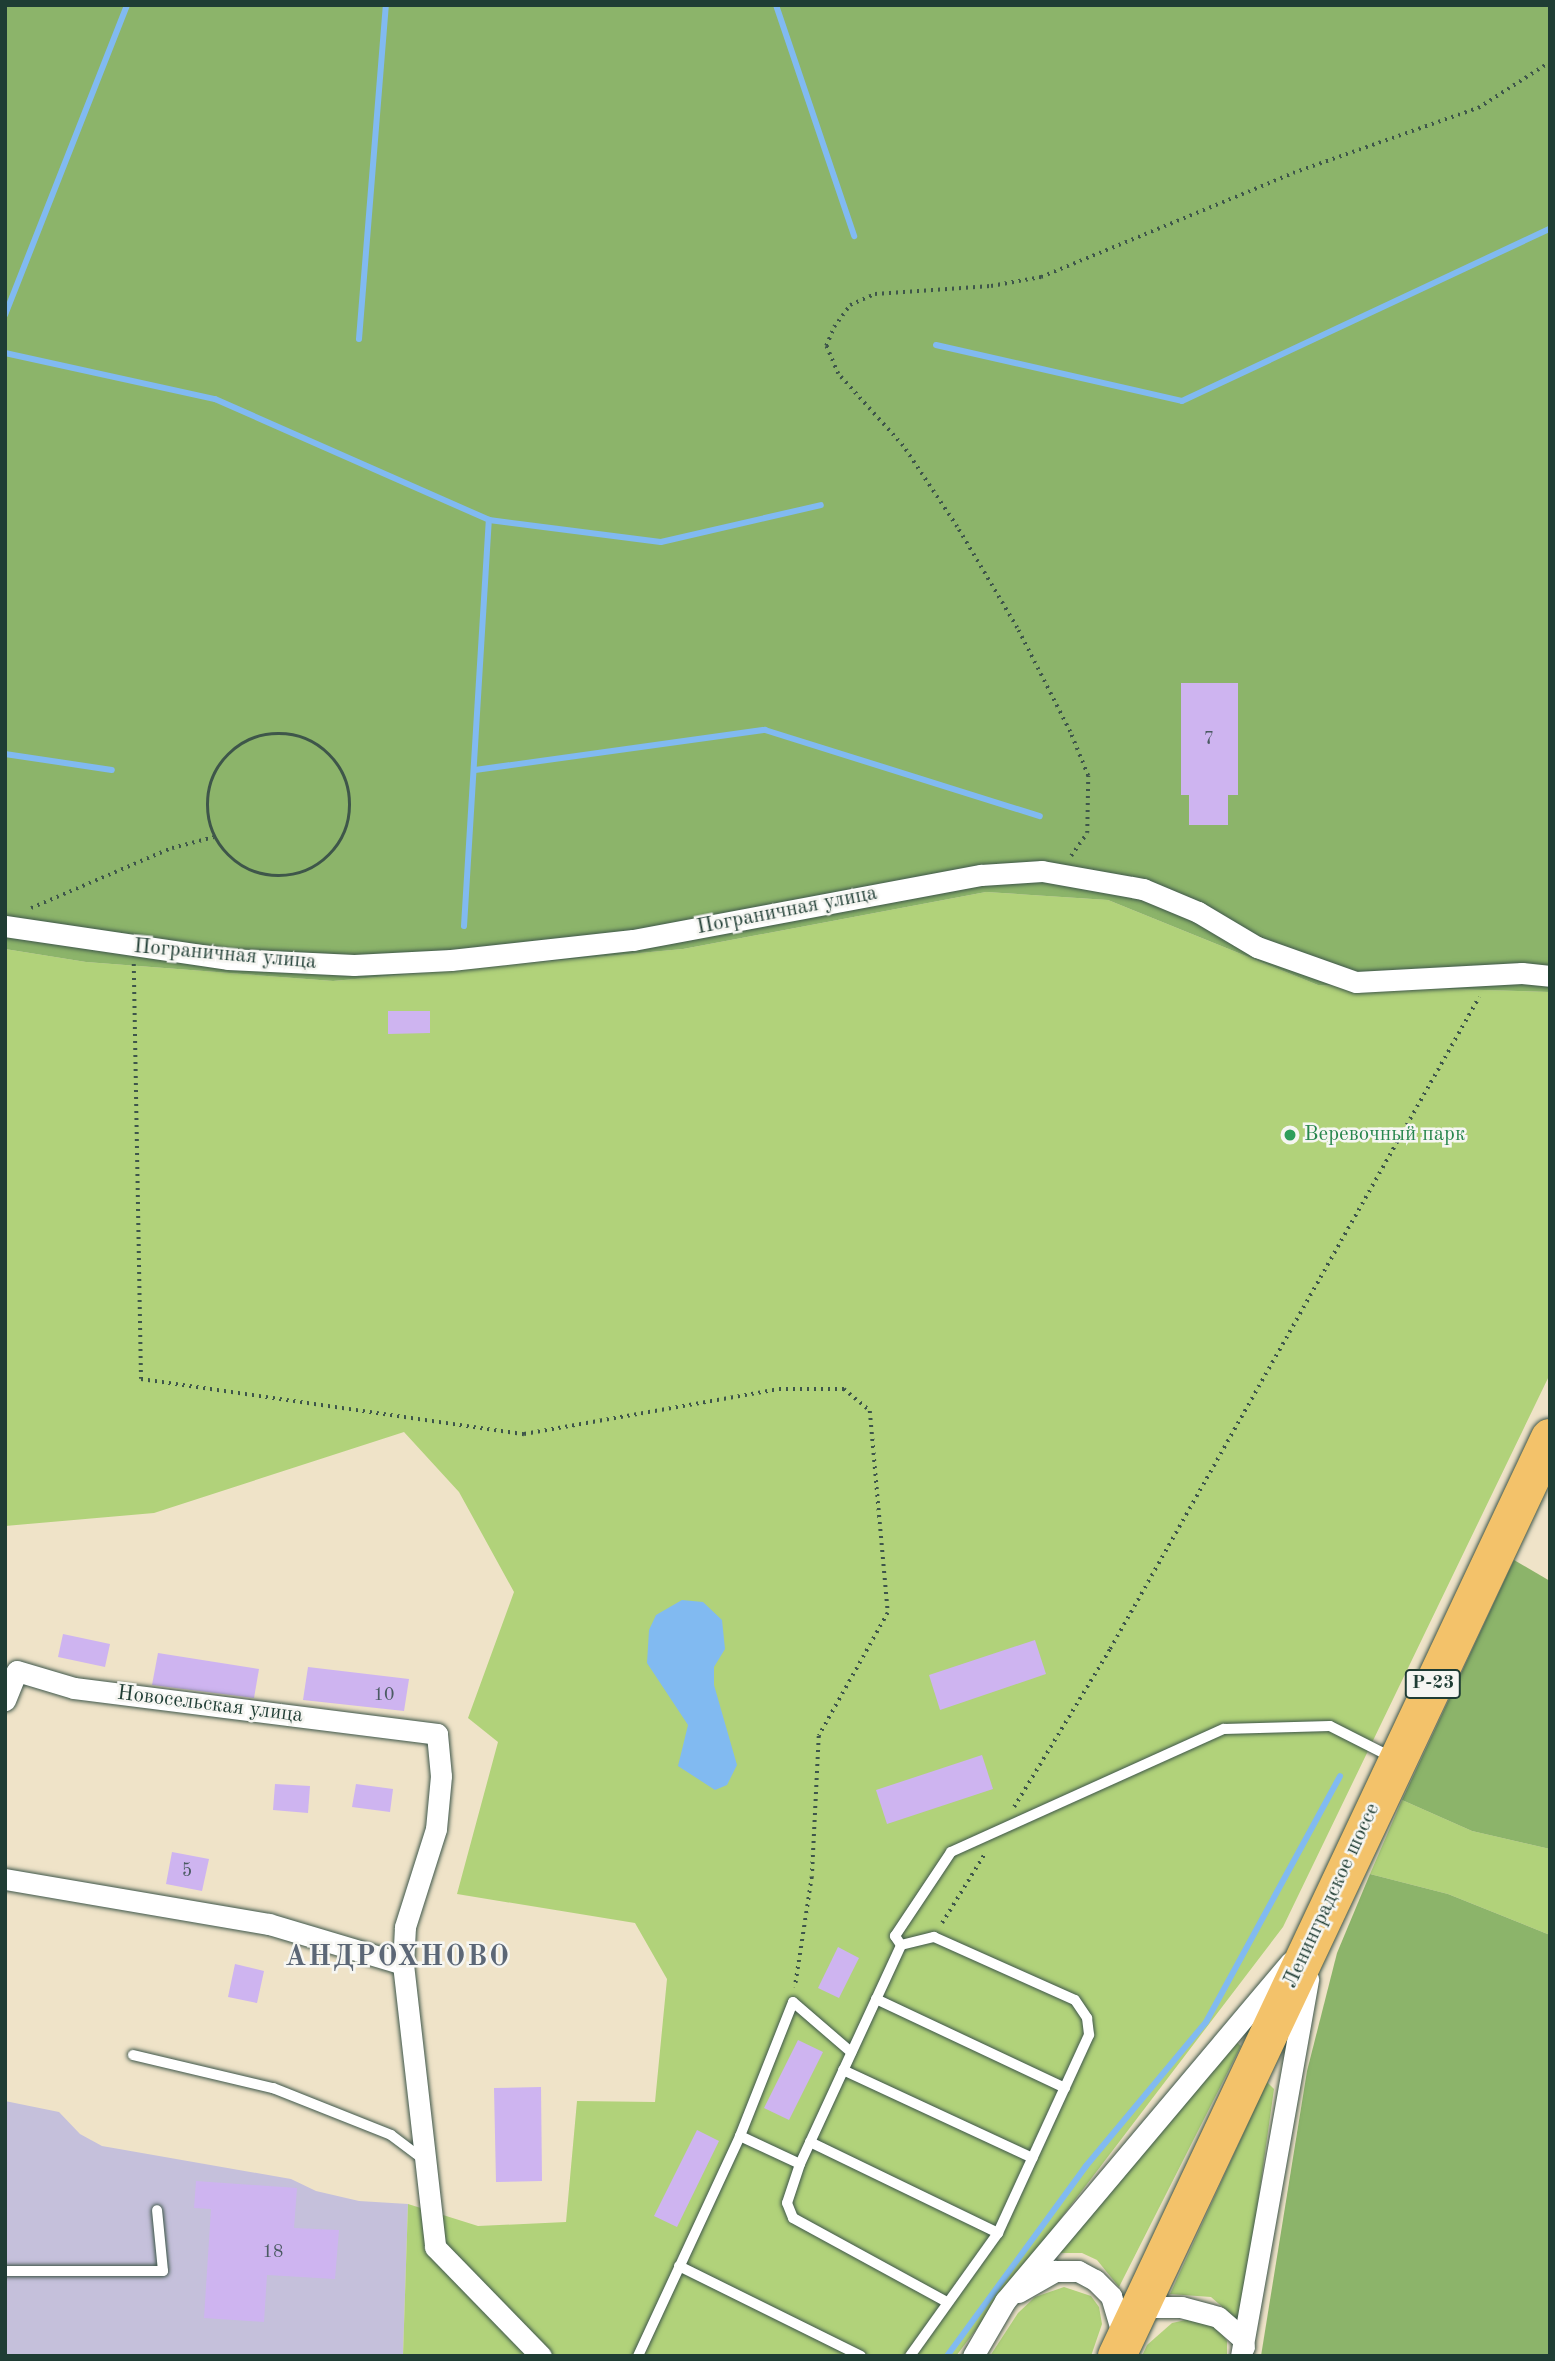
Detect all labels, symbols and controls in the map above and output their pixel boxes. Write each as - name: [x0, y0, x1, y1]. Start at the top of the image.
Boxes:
- house number: 7: [1204, 728, 1214, 750]
- street label: Пограничная улица: [695, 881, 879, 941]
- street label: Пограничная улица: [133, 934, 317, 976]
- place label: Веревочный парк: [1304, 1122, 1466, 1148]
- marker: Веревочный парк: [1282, 1127, 1298, 1143]
- road number: Р-23: [1403, 1668, 1463, 1700]
- street label: Новосельская улица: [116, 1681, 304, 1729]
- house number: 10: [374, 1684, 394, 1706]
- street label: Ленинградское шоссе: [1278, 1800, 1386, 1992]
- house number: 5: [182, 1860, 192, 1882]
- district label: АНДРОХНОВО: [286, 1941, 510, 1975]
- house number: 18: [263, 2241, 283, 2263]

